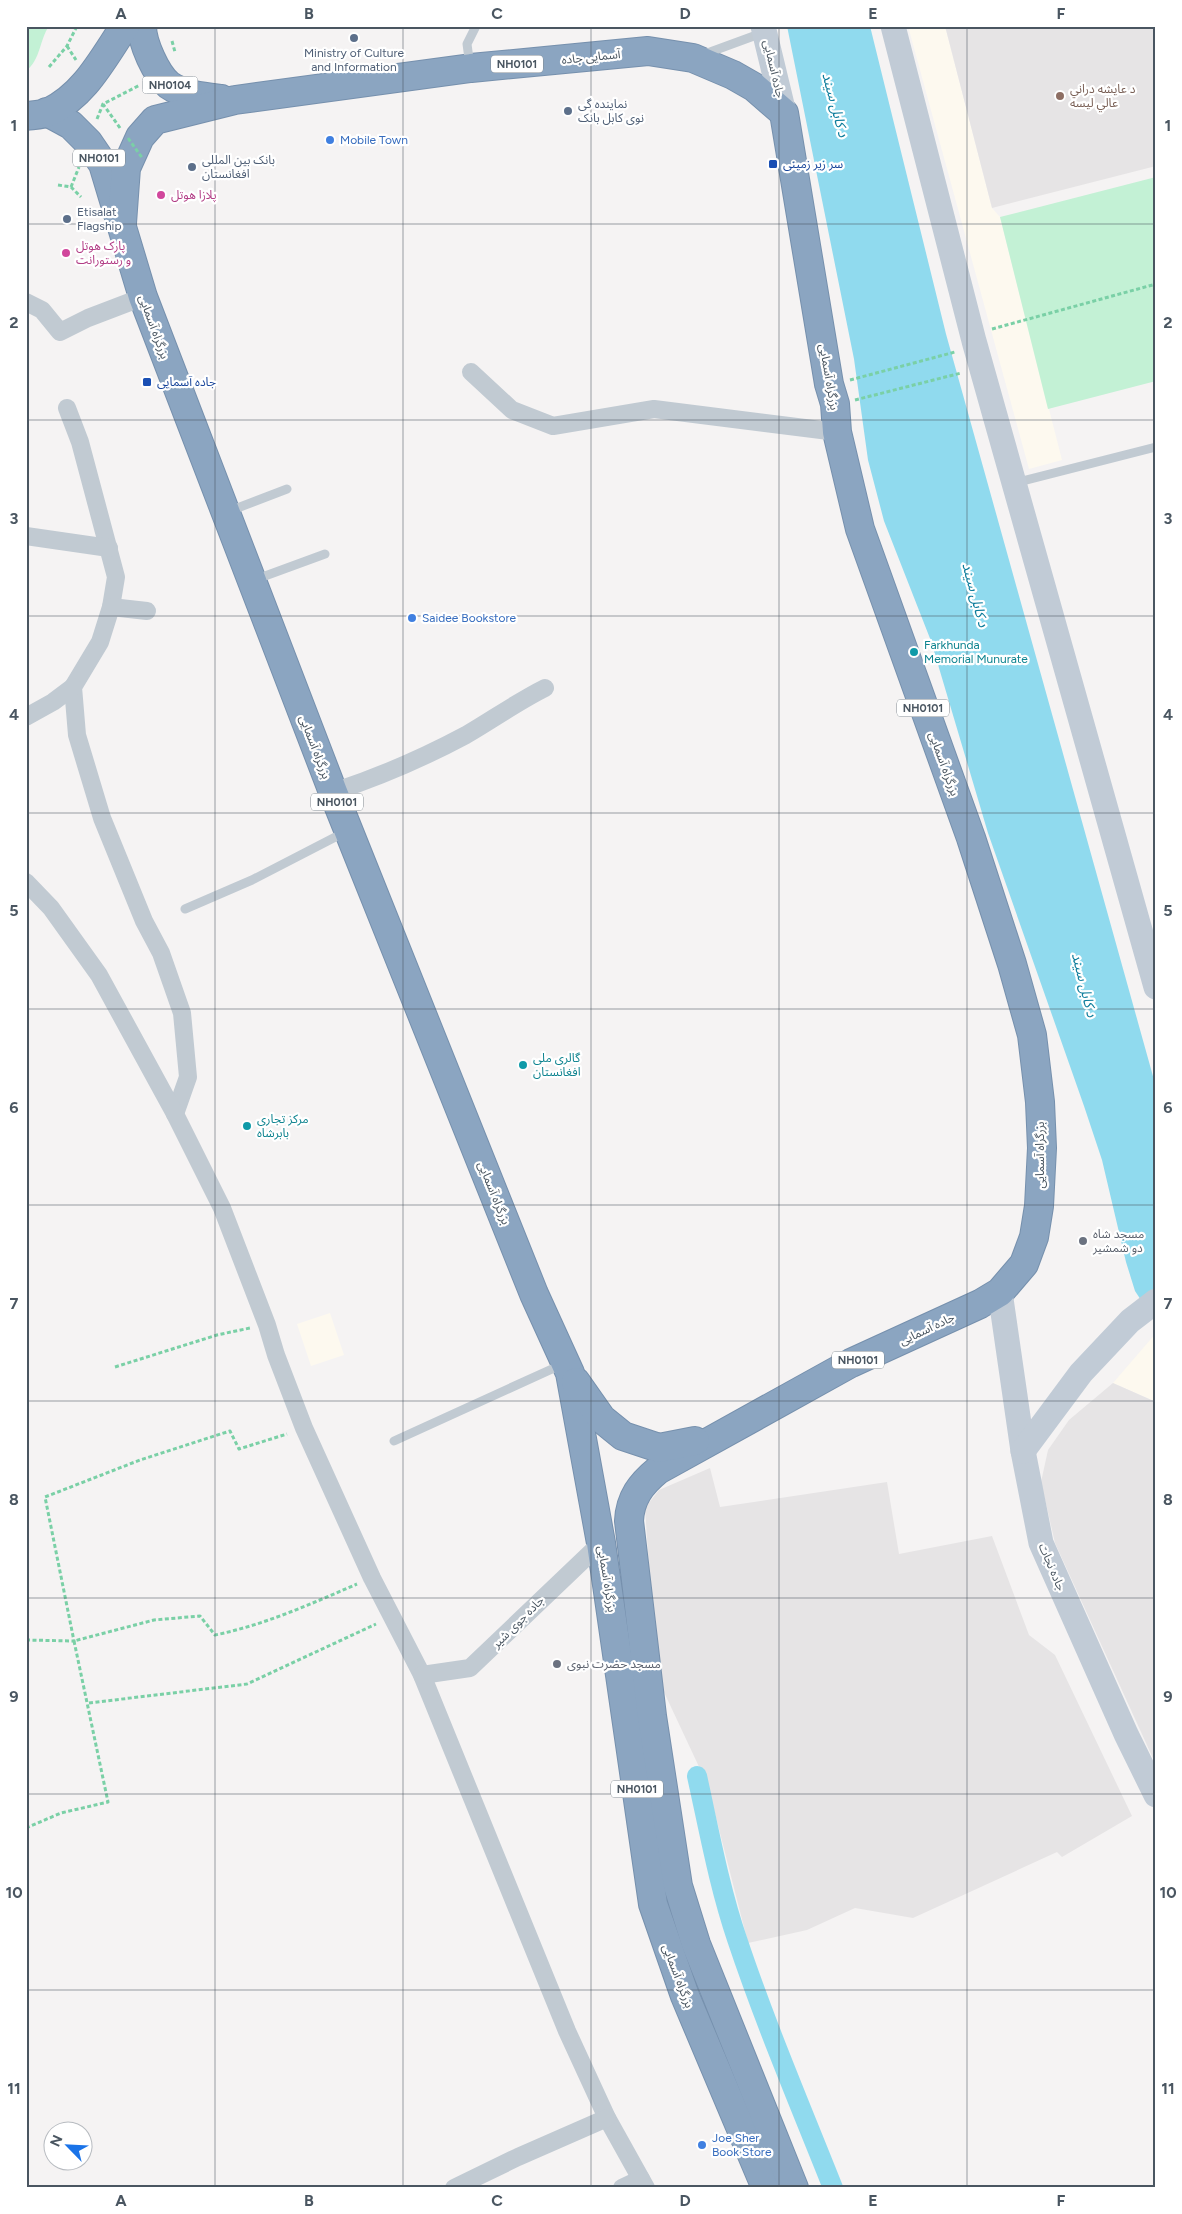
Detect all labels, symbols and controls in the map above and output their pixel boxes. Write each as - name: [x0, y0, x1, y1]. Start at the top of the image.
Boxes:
- text: A: [115, 4, 127, 23]
- text: B: [304, 4, 314, 23]
- text: C: [491, 4, 503, 23]
- text: D: [679, 4, 691, 23]
- text: E: [868, 4, 878, 23]
- text: F: [1057, 4, 1066, 23]
- marker: Ministry of Culture and Information: [348, 32, 360, 44]
- street label: جاده آسمایی: [760, 39, 787, 99]
- place label: Ministry of Culture and Information: [304, 46, 404, 74]
- street label: آسمایی جاده: [561, 47, 622, 67]
- road number: NH0101: [491, 56, 543, 72]
- water label: د کابل سيند: [818, 71, 852, 139]
- road number: NH0104: [142, 76, 198, 94]
- place label: د عایشه دراني عالي لیسه: [1070, 82, 1136, 113]
- marker: د عایشه دراني عالي لیسه: [1054, 90, 1066, 102]
- place label: نماینده گی نوی کابل بانک: [578, 97, 644, 125]
- marker: نماینده گی نوی کابل بانک: [562, 105, 574, 117]
- text: 1: [11, 116, 17, 135]
- text: 1: [1165, 116, 1171, 135]
- place label: Mobile Town: [340, 133, 408, 147]
- marker: Mobile Town: [324, 134, 336, 146]
- road number: NH0101: [73, 150, 125, 167]
- place label: بانک بین المللی افغانستان: [202, 153, 275, 181]
- place label: سر زیر زمینی: [783, 157, 843, 171]
- marker: سر زیر زمینی: [767, 158, 779, 170]
- marker: بانک بین المللی افغانستان: [186, 161, 198, 173]
- place label: پلازا هوتل: [171, 188, 217, 203]
- marker: پلازا هوتل: [155, 189, 167, 201]
- place label: Etisalat Flagship: [77, 205, 121, 233]
- marker: Etisalat Flagship: [61, 213, 73, 225]
- place label: پارک هوتل و رستورانت: [76, 239, 131, 267]
- marker: پارک هوتل و رستورانت: [60, 247, 72, 259]
- street label: بزرگراه آسمایی: [136, 293, 172, 361]
- text: 2: [9, 313, 19, 332]
- text: 2: [1163, 313, 1173, 332]
- street label: بزرگراه آسمایی: [816, 343, 842, 411]
- place label: جاده آسمایی: [157, 375, 216, 389]
- marker: جاده آسمایی: [141, 376, 153, 388]
- text: 3: [10, 509, 19, 528]
- text: 3: [1164, 509, 1173, 528]
- water label: د کابل سيند: [958, 561, 992, 629]
- place label: Saidee Bookstore: [422, 611, 517, 625]
- marker: Saidee Bookstore: [406, 612, 418, 624]
- place label: Farkhunda Memorial Munurate: [924, 638, 1028, 666]
- marker: Farkhunda Memorial Munurate: [908, 646, 920, 658]
- road number: NH0101: [897, 700, 949, 716]
- text: 4: [9, 705, 19, 724]
- text: 4: [1163, 705, 1173, 724]
- street label: بزرگراه آسمایی: [296, 713, 334, 781]
- street label: بزرگراه آسمایی: [926, 730, 962, 798]
- road number: NH0101: [311, 794, 363, 810]
- text: 5: [9, 901, 19, 920]
- text: 5: [1163, 901, 1173, 920]
- water label: د کابل سيند: [1068, 951, 1100, 1019]
- place label: گالری ملی افغانستان: [533, 1051, 581, 1079]
- marker: گالری ملی افغانستان: [517, 1059, 529, 1071]
- text: 6: [9, 1098, 19, 1117]
- text: 6: [1163, 1098, 1173, 1117]
- place label: مرکز تجاری بابرشاه: [257, 1112, 308, 1140]
- marker: مرکز تجاری بابرشاه: [241, 1120, 253, 1132]
- street label: بزرگراه آسمایی: [1033, 1121, 1047, 1189]
- street label: بزرگراه آسمایی: [475, 1159, 513, 1227]
- place label: مسجد شاه دو شمشیر: [1092, 1227, 1144, 1255]
- marker: مسجد شاه دو شمشیر: [1077, 1235, 1089, 1247]
- text: 7: [10, 1294, 19, 1313]
- text: 7: [1164, 1294, 1173, 1313]
- street label: جاده آسمایی: [897, 1310, 957, 1348]
- road number: NH0101: [832, 1352, 884, 1368]
- text: 8: [9, 1490, 19, 1509]
- text: 8: [1163, 1490, 1173, 1509]
- street label: جاده نجات: [1036, 1541, 1068, 1593]
- street label: بزرگراه آسمایی: [595, 1545, 619, 1613]
- street label: جاده جوی شیر: [488, 1593, 547, 1652]
- place label: مسجد حضرت نبوی: [567, 1657, 661, 1671]
- marker: مسجد حضرت نبوی: [551, 1658, 563, 1670]
- text: 9: [9, 1687, 19, 1706]
- text: 9: [1163, 1687, 1173, 1706]
- road number: NH0101: [611, 1780, 663, 1798]
- text: 10: [5, 1883, 23, 1902]
- text: 10: [1159, 1883, 1177, 1902]
- street label: بزرگراه آسمایی: [659, 1942, 697, 2010]
- text: 11: [7, 2079, 21, 2098]
- text: 11: [1161, 2079, 1175, 2098]
- north arrow: [42, 2122, 92, 2172]
- place label: Joe Sher Book Store: [712, 2131, 772, 2159]
- text: N: [47, 2133, 67, 2149]
- marker: Joe Sher Book Store: [696, 2139, 708, 2151]
- text: A: [115, 2191, 127, 2210]
- text: B: [304, 2191, 314, 2210]
- text: C: [491, 2191, 503, 2210]
- text: D: [679, 2191, 691, 2210]
- text: E: [868, 2191, 878, 2210]
- text: F: [1057, 2191, 1066, 2210]

